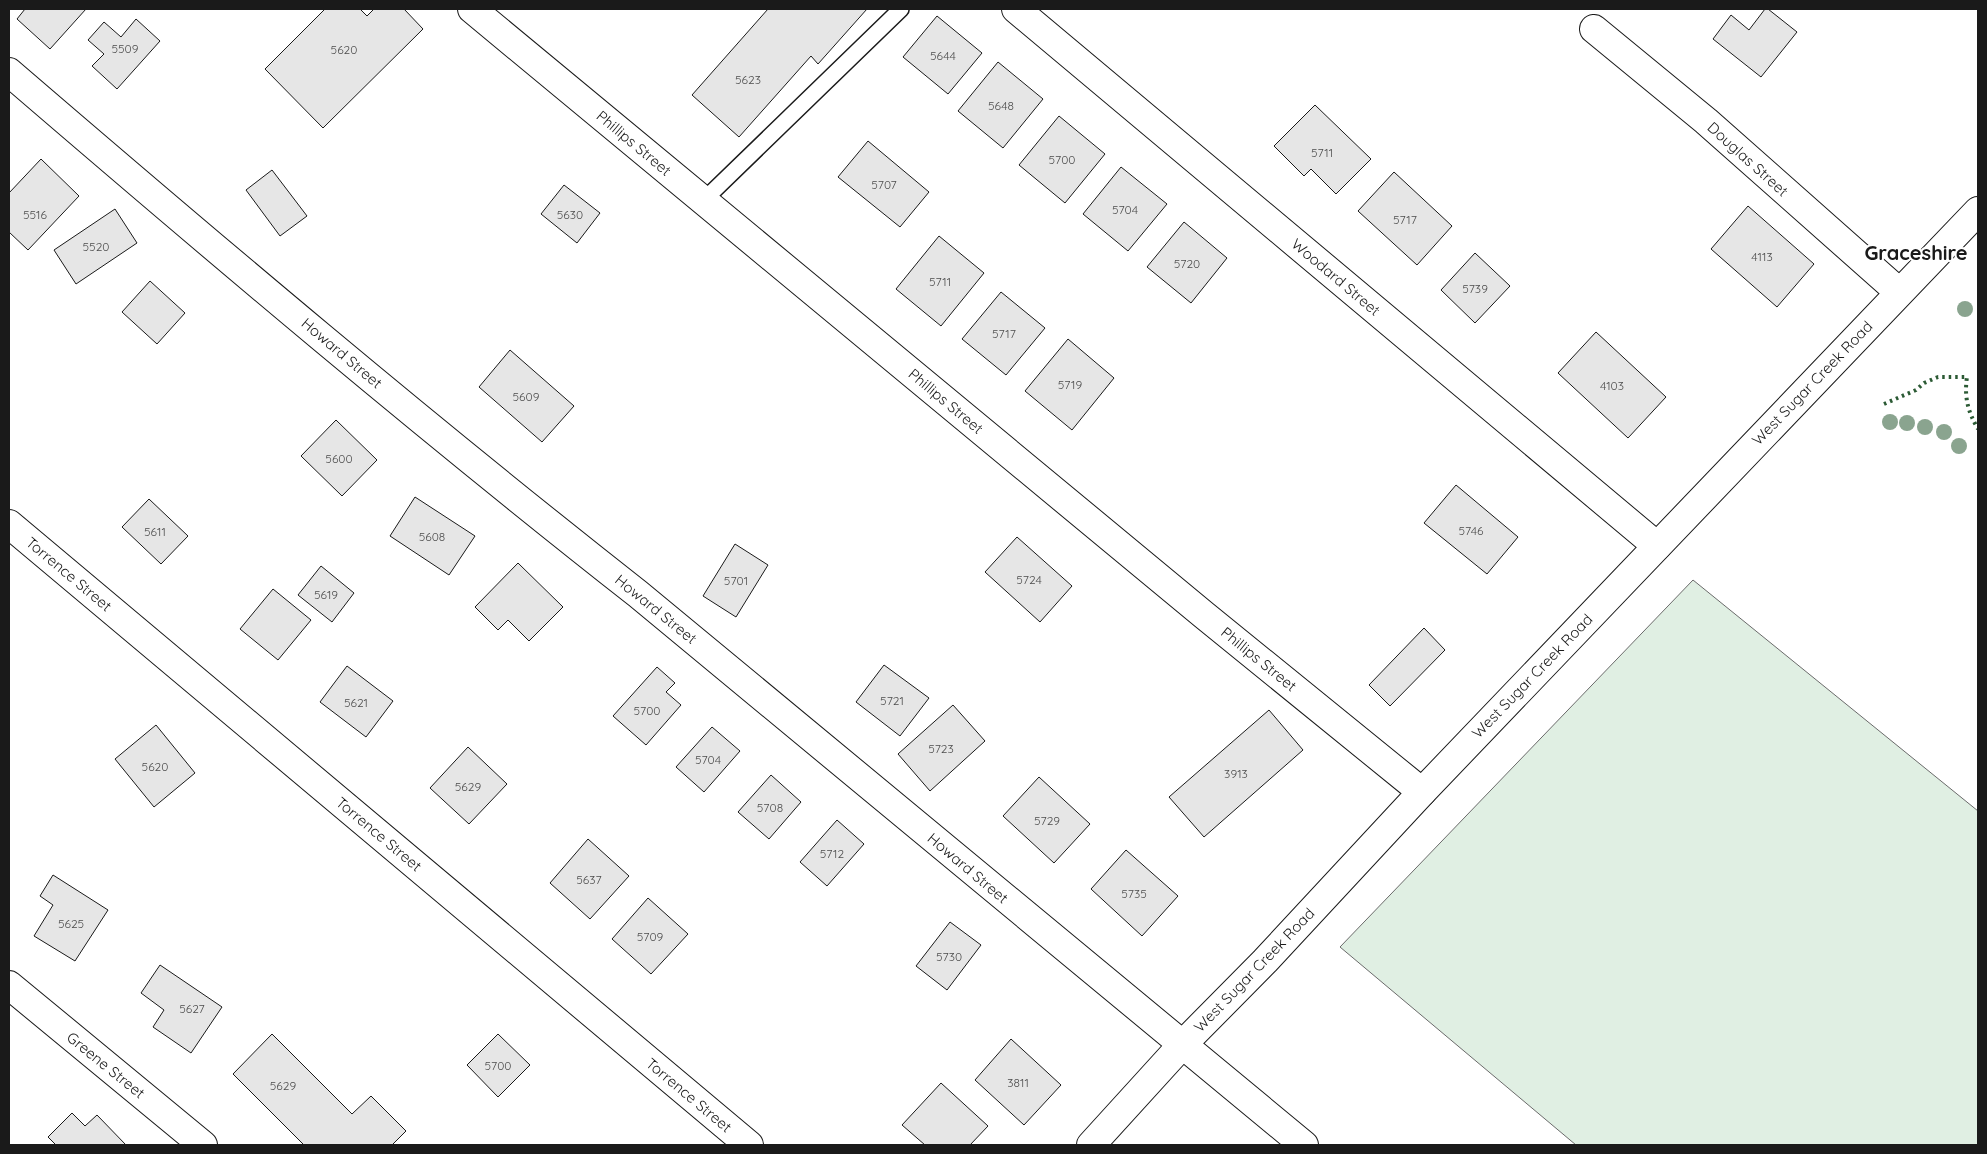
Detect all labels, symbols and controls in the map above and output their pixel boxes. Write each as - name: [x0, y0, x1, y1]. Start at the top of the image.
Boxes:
- house number: 5509: [112, 41, 139, 56]
- house number: 5620: [331, 42, 357, 57]
- house number: 5644: [930, 48, 956, 63]
- house number: 5623: [735, 72, 761, 87]
- house number: 5648: [988, 98, 1014, 113]
- street label: Phillips Street: [593, 106, 675, 180]
- street label: Douglas Street: [1704, 118, 1792, 200]
- house number: 5711: [1311, 145, 1333, 160]
- house number: 5700: [1049, 152, 1075, 167]
- house number: 5707: [871, 177, 897, 192]
- house number: 5704: [1112, 202, 1138, 217]
- house number: 5516: [23, 207, 48, 222]
- house number: 5630: [557, 207, 583, 222]
- house number: 5717: [1393, 212, 1417, 227]
- street label: Woodard Street: [1288, 234, 1384, 320]
- house number: 5520: [83, 239, 109, 254]
- district label: Graceshire: [1864, 240, 1968, 265]
- house number: 4113: [1751, 249, 1773, 264]
- house number: 5720: [1174, 256, 1200, 271]
- house number: 5711: [929, 274, 951, 289]
- house number: 5739: [1462, 281, 1488, 296]
- street label: Howard Street: [298, 314, 386, 392]
- street label: West Sugar Creek Road: [1748, 317, 1876, 449]
- house number: 5717: [992, 326, 1016, 341]
- street label: Phillips Street: [905, 364, 987, 438]
- house number: 5719: [1058, 377, 1083, 392]
- house number: 4103: [1600, 378, 1624, 393]
- house number: 5609: [513, 389, 540, 404]
- house number: 5600: [325, 451, 353, 466]
- house number: 5746: [1459, 523, 1484, 538]
- house number: 5611: [144, 524, 166, 539]
- house number: 5608: [419, 529, 445, 544]
- street label: Torrence Street: [22, 533, 116, 615]
- street label: Howard Street: [611, 570, 701, 648]
- house number: 5724: [1016, 572, 1042, 587]
- house number: 5701: [724, 573, 748, 588]
- house number: 5619: [314, 587, 338, 602]
- street label: West Sugar Creek Road: [1468, 610, 1596, 742]
- street label: Phillips Street: [1217, 623, 1301, 695]
- house number: 5721: [880, 693, 904, 708]
- house number: 5621: [344, 695, 368, 710]
- house number: 5700: [634, 703, 660, 718]
- house number: 5723: [928, 741, 954, 756]
- house number: 5704: [695, 752, 721, 767]
- house number: 5620: [142, 759, 168, 774]
- house number: 3913: [1224, 766, 1248, 781]
- house number: 5629: [455, 779, 481, 794]
- street label: Torrence Street: [332, 793, 426, 875]
- house number: 5708: [757, 800, 783, 815]
- house number: 5729: [1034, 813, 1060, 828]
- street label: Howard Street: [924, 829, 1012, 907]
- house number: 5712: [820, 846, 845, 861]
- house number: 5637: [576, 872, 602, 887]
- house number: 5735: [1121, 886, 1147, 901]
- street label: West Sugar Creek Road: [1190, 904, 1318, 1036]
- house number: 5625: [58, 916, 84, 931]
- house number: 5709: [637, 929, 664, 944]
- house number: 5730: [936, 949, 962, 964]
- house number: 5627: [179, 1001, 205, 1016]
- street label: Greene Street: [63, 1028, 149, 1102]
- street label: Torrence Street: [642, 1054, 736, 1136]
- house number: 5700: [485, 1058, 511, 1073]
- house number: 3811: [1007, 1075, 1029, 1090]
- house number: 5629: [270, 1078, 296, 1093]

